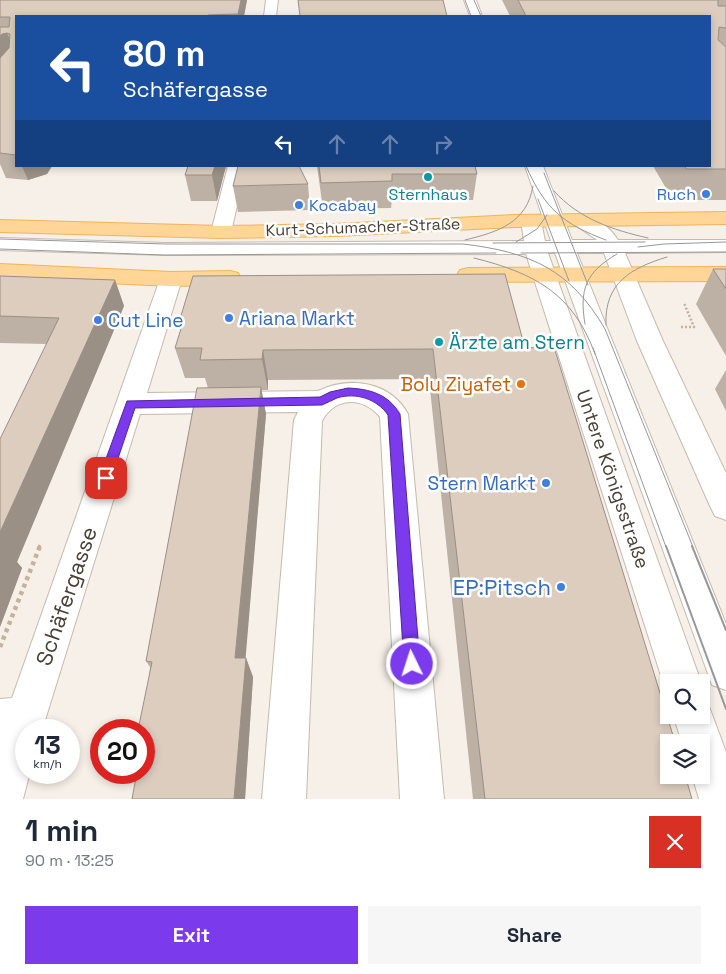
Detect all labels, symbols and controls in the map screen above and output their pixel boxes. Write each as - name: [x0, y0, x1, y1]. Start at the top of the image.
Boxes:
- text: 80 m: [123, 32, 205, 76]
- icon: left: [40, 35, 105, 100]
- text: Schäfergasse: [123, 75, 268, 103]
- icon: left: [270, 130, 298, 158]
- icon: ahead: [323, 130, 351, 158]
- icon: ahead: [376, 130, 404, 158]
- icon: right: [429, 130, 457, 158]
- marker: Sternhaus: [422, 171, 434, 183]
- place label: Sternhaus: [388, 184, 468, 205]
- place label: Ruch: [657, 184, 696, 205]
- marker: Ruch: [700, 188, 712, 200]
- place label: Kocabay: [309, 195, 376, 216]
- marker: Kocabay: [293, 199, 305, 211]
- street label: Kurt-Schumacher-Straße: [265, 213, 461, 241]
- place label: Ariana Markt: [239, 306, 355, 331]
- place label: Cut Line: [108, 308, 183, 333]
- marker: Ariana Markt: [223, 312, 235, 324]
- marker: Cut Line: [92, 314, 104, 326]
- place label: Ärzte am Stern: [449, 330, 585, 355]
- marker: Ärzte am Stern: [433, 336, 445, 348]
- place label: Bolu Ziyafet: [400, 372, 511, 397]
- marker: Bolu Ziyafet: [515, 378, 527, 390]
- street label: Untere Königsstraße: [571, 386, 655, 572]
- pin: [85, 457, 127, 499]
- icon: arrive: [92, 464, 120, 492]
- place label: Stern Markt: [428, 471, 536, 496]
- marker: Stern Markt: [540, 477, 552, 489]
- street label: Schäfergasse: [29, 523, 103, 669]
- place label: EP:Pitsch: [453, 573, 551, 601]
- marker: EP:Pitsch: [555, 581, 567, 593]
- position arrow: [385, 637, 437, 689]
- map controls: [660, 674, 710, 784]
- button: search: [660, 674, 710, 724]
- speed limit sign: 20: [90, 719, 155, 784]
- text: 13: [34, 729, 61, 761]
- button: layers: [660, 734, 710, 784]
- text: km/h: [33, 756, 62, 772]
- text: 1 min: [25, 811, 98, 850]
- button: close: [649, 816, 701, 868]
- text: 90 m · 13:25: [25, 850, 114, 871]
- button: Exit: [25, 906, 358, 964]
- button: Share: [368, 906, 701, 964]

